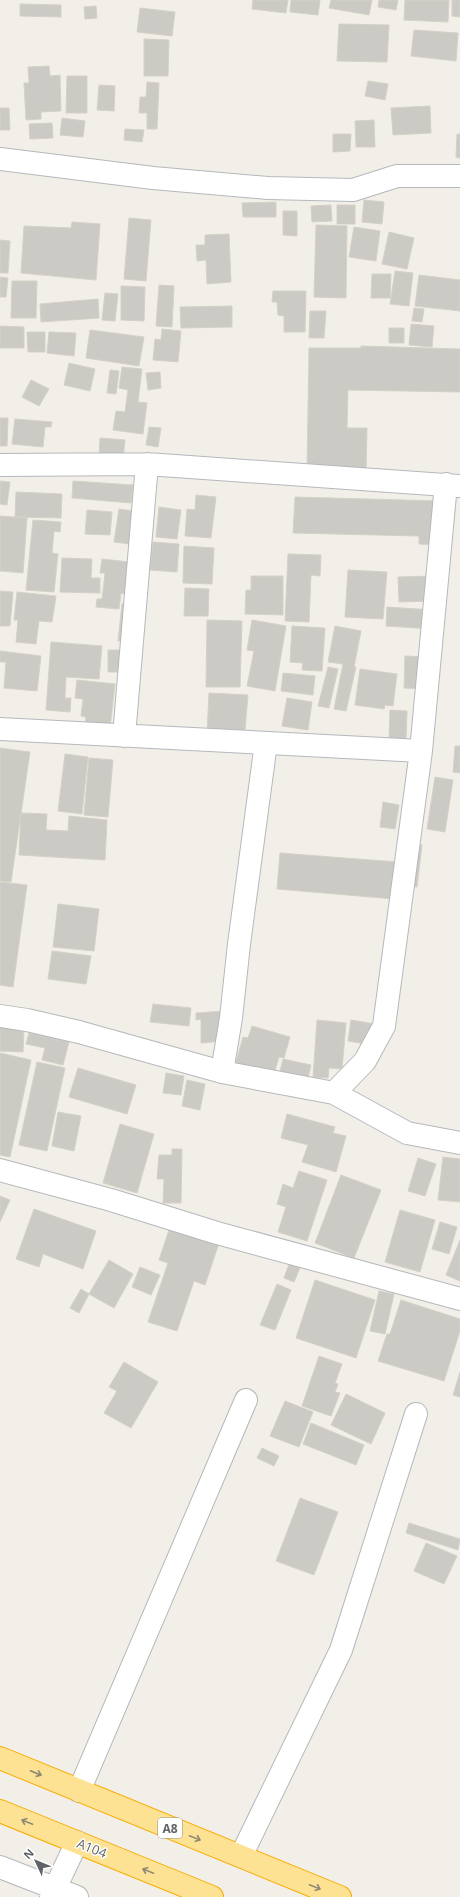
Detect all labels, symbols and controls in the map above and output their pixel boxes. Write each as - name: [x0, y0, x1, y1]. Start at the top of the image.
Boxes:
- one-way arrow: [30, 1769, 42, 1777]
- one-way arrow: [21, 1818, 33, 1826]
- road number: A8: [158, 1818, 182, 1838]
- street label: A104: [74, 1834, 110, 1862]
- one-way arrow: [189, 1834, 201, 1842]
- north arrow: [16, 1841, 56, 1881]
- text: N: [20, 1845, 37, 1862]
- one-way arrow: [142, 1866, 154, 1874]
- one-way arrow: [309, 1884, 321, 1891]

